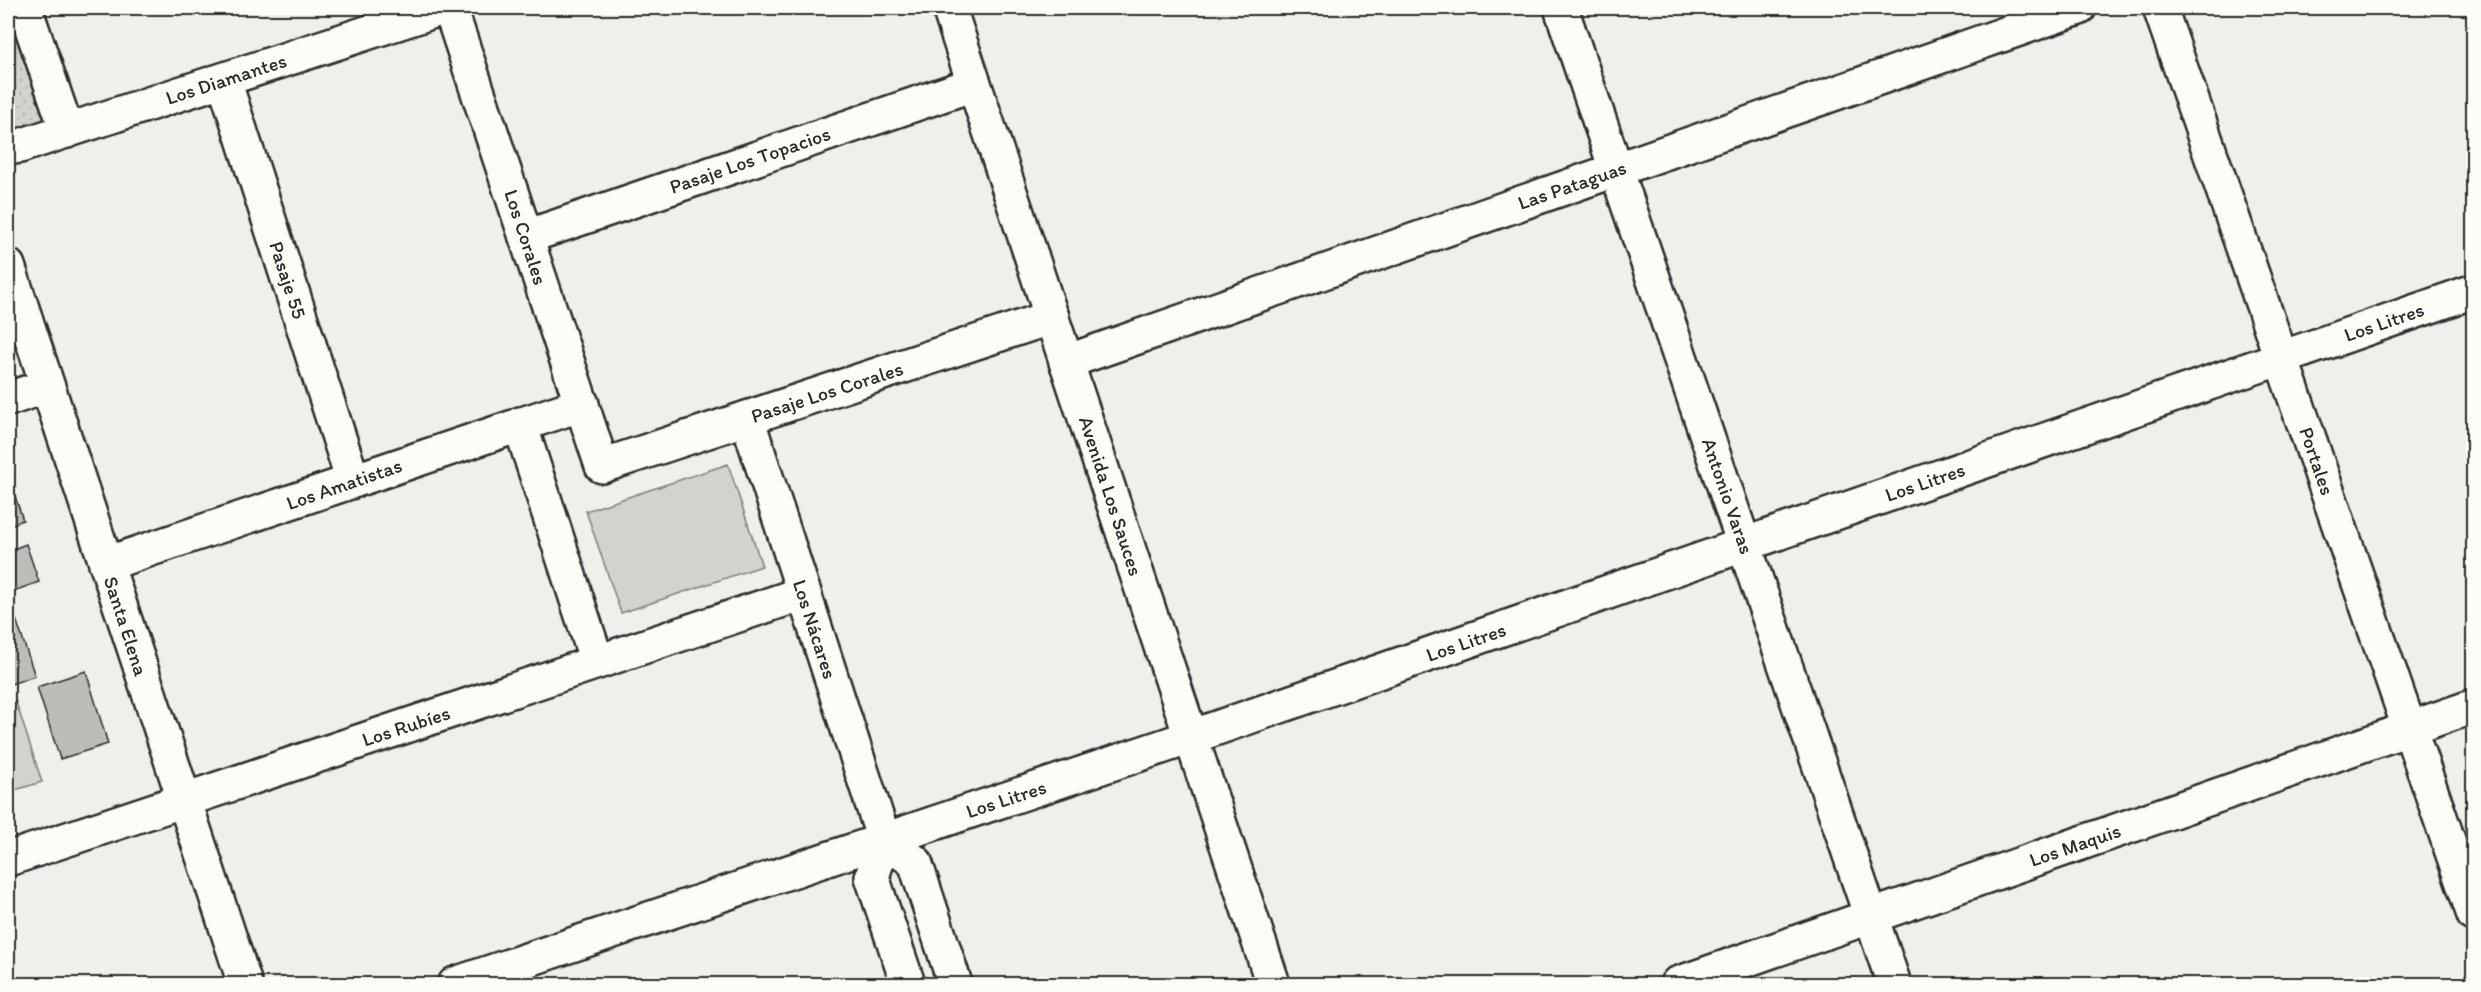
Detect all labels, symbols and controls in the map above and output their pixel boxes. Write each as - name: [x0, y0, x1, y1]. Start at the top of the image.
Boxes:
- street label: Los Diamantes: [163, 48, 290, 110]
- street label: Pasaje Los Topacios: [666, 121, 834, 199]
- street label: Las Pataguas: [1515, 155, 1629, 215]
- street label: Los Corales: [499, 186, 553, 288]
- street label: Pasaje 55: [264, 238, 312, 322]
- street label: Los Litres: [2341, 297, 2427, 347]
- street label: Pasaje Los Corales: [748, 356, 906, 428]
- street label: Avenida Los Sauces: [1074, 413, 1148, 579]
- street label: Portales: [2294, 424, 2340, 498]
- street label: Antonio Varas: [1697, 435, 1759, 557]
- street label: Los Amatistas: [283, 453, 405, 515]
- street label: Los Litres: [1882, 457, 1968, 507]
- street label: Santa Elena: [99, 573, 153, 679]
- street label: Los Nácares: [788, 576, 842, 682]
- street label: Los Litres: [1423, 617, 1509, 667]
- street label: Los Rubíes: [359, 700, 453, 752]
- street label: Los Litres: [963, 775, 1049, 823]
- street label: Los Maquis: [2026, 818, 2124, 872]

